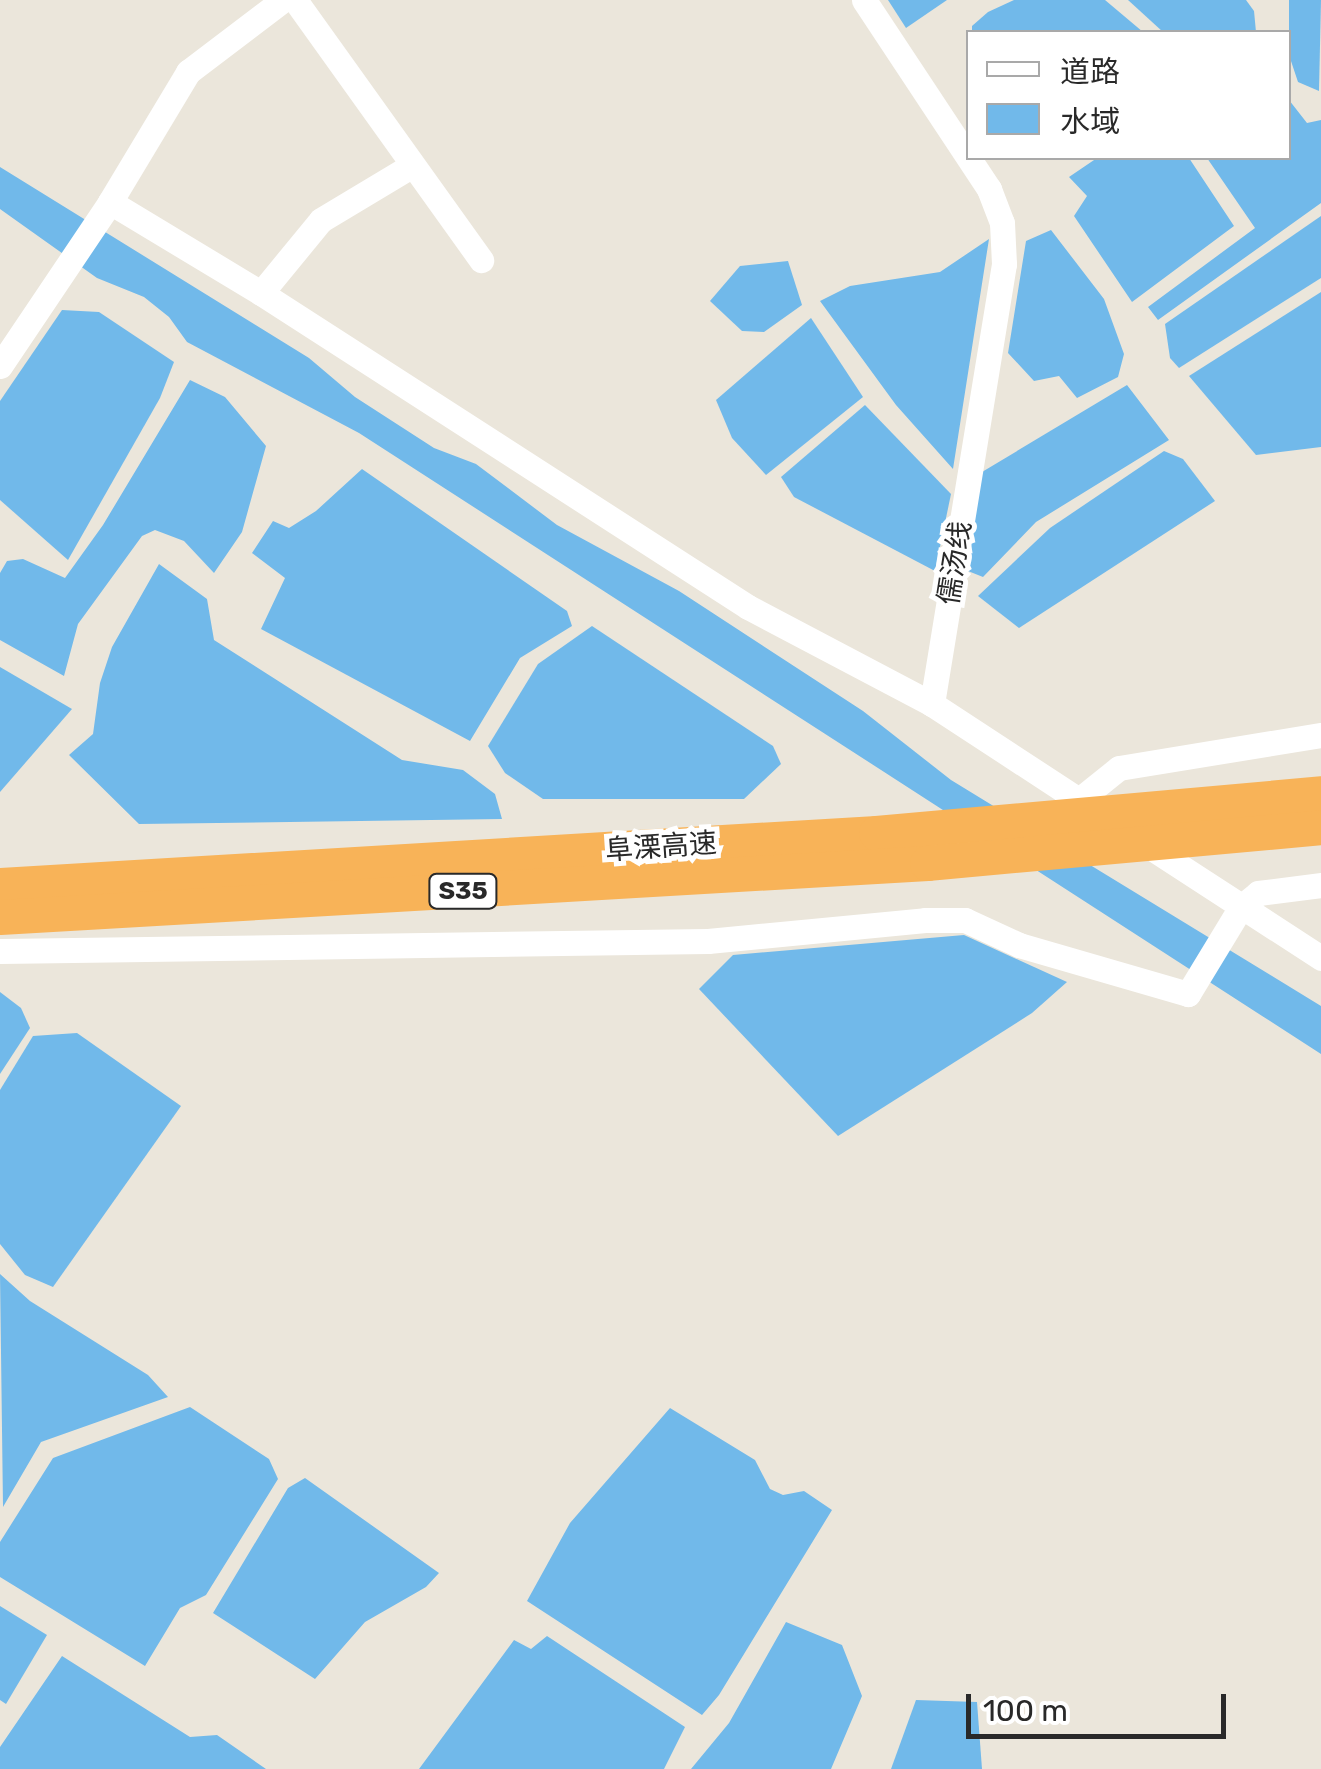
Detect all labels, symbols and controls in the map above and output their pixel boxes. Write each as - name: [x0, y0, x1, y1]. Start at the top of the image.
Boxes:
- legend: [966, 30, 1291, 160]
- text: 道路: [1060, 54, 1120, 90]
- text: 水域: [1060, 104, 1120, 140]
- street label: 儒汤线: [932, 519, 978, 607]
- street label: 阜溧高速: [604, 826, 718, 868]
- road number: S35: [428, 871, 498, 911]
- scale bar: [971, 1674, 1231, 1736]
- text: 100 m: [983, 1693, 1068, 1729]

